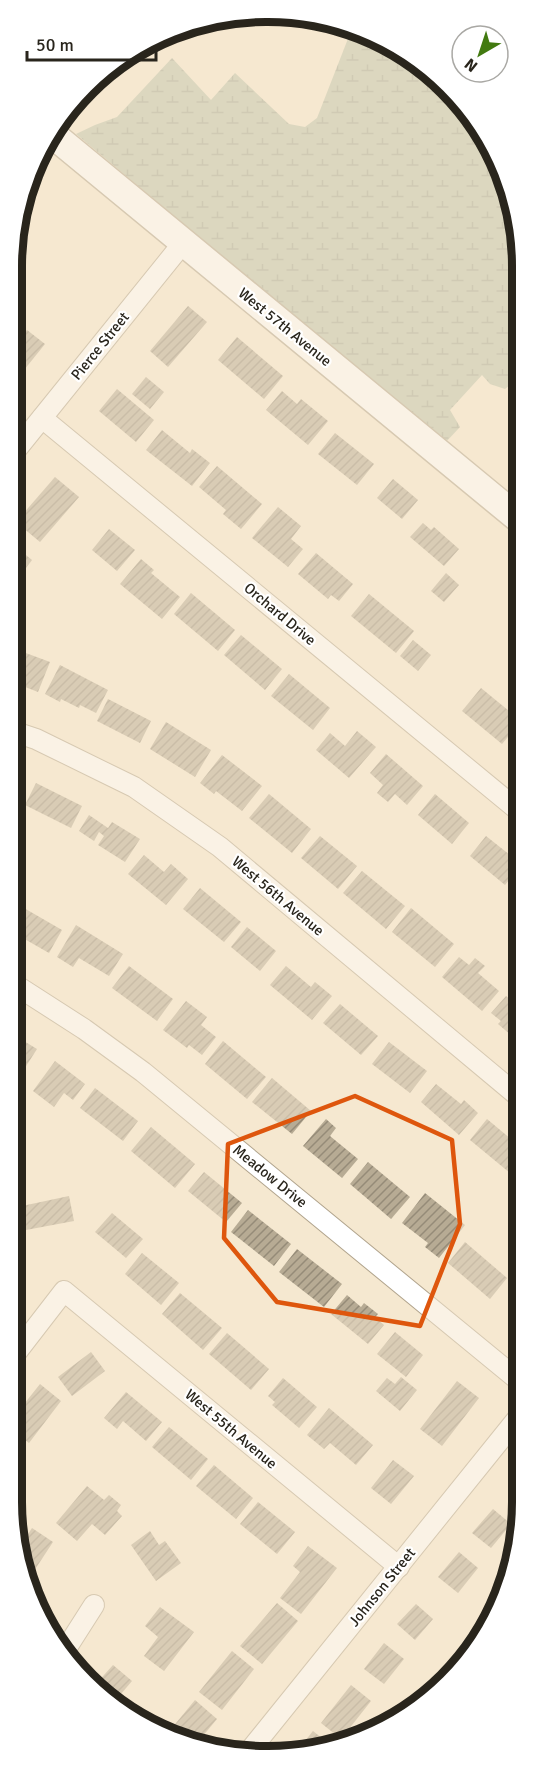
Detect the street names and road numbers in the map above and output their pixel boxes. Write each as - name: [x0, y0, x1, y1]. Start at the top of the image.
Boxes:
- street label: West 57th Avenue: [235, 284, 335, 370]
- street label: Pierce Street: [67, 308, 133, 384]
- street label: Orchard Drive: [240, 579, 320, 649]
- street label: West 56th Avenue: [228, 852, 328, 940]
- street label: Meadow Drive: [229, 1141, 311, 1211]
- street label: West 55th Avenue: [181, 1385, 281, 1473]
- street label: Johnson Street: [345, 1544, 419, 1630]

